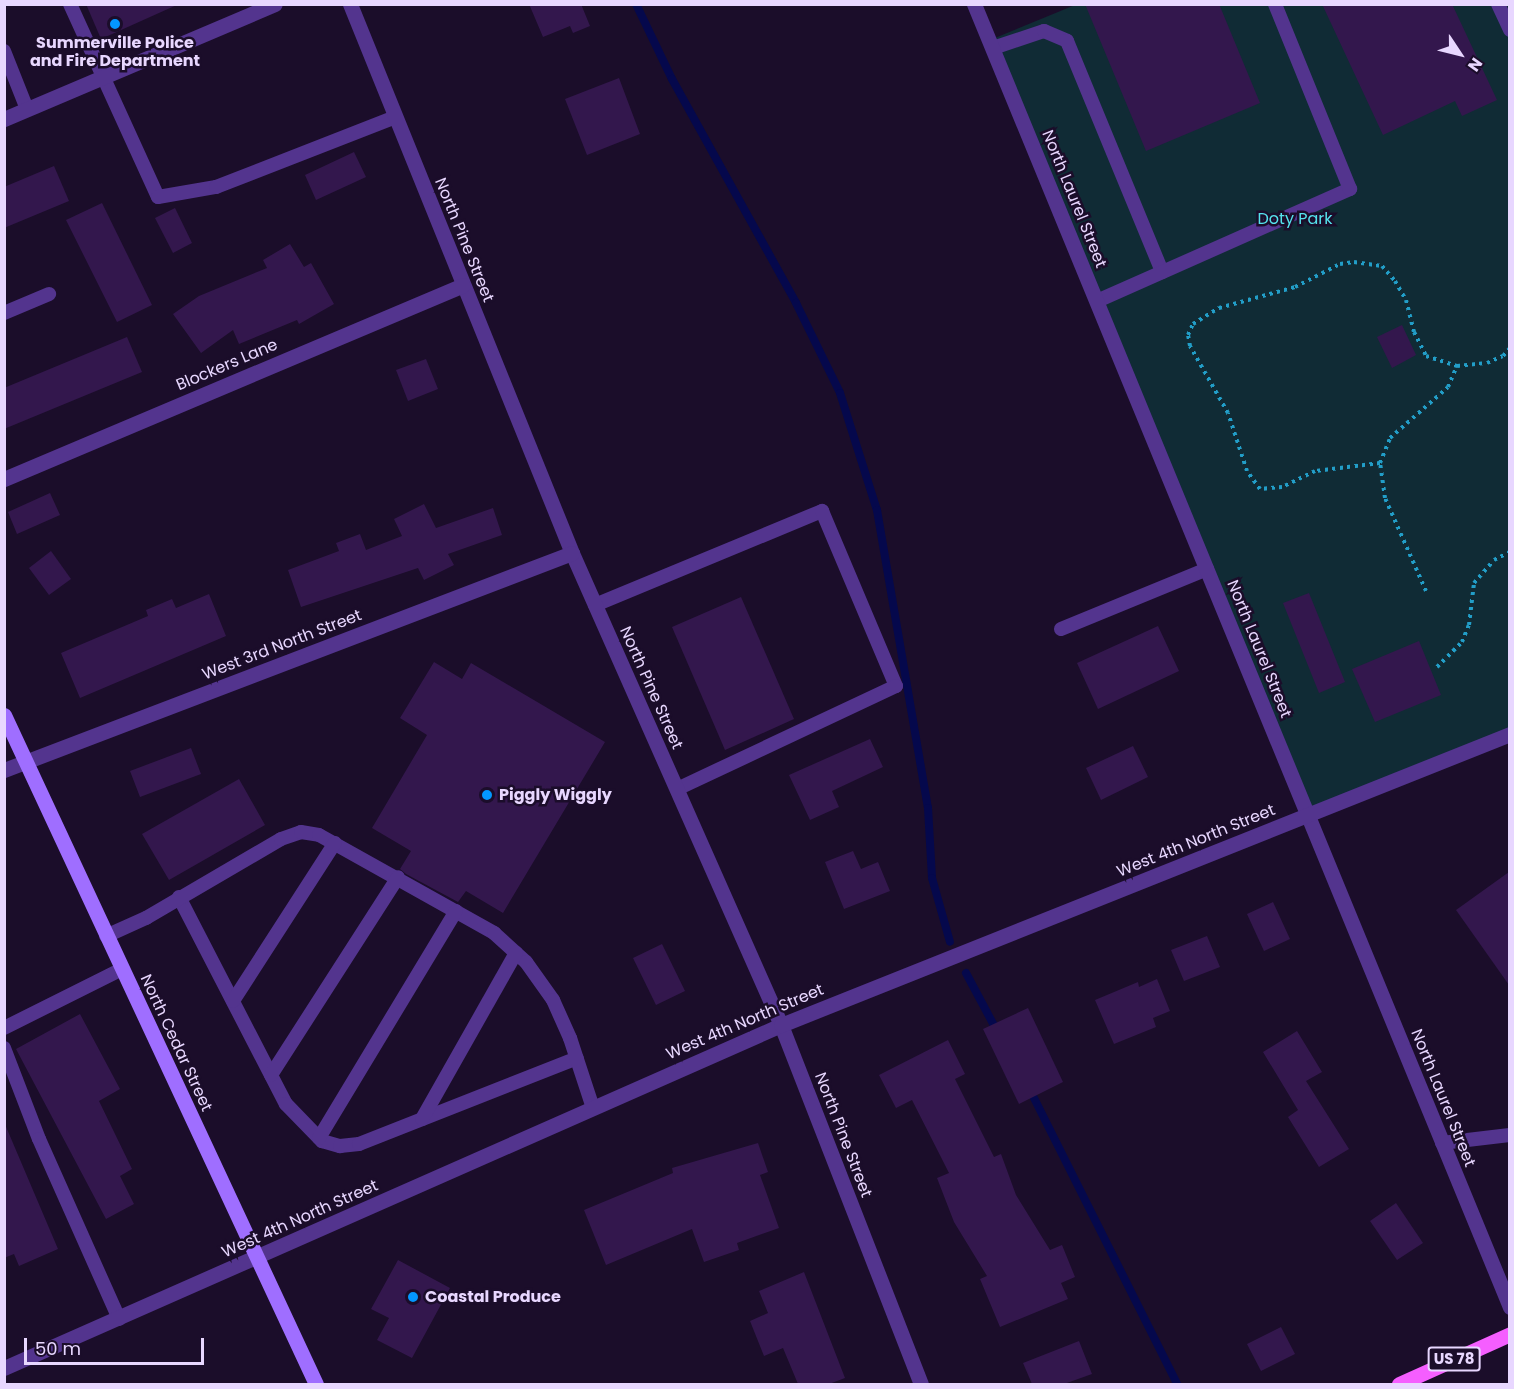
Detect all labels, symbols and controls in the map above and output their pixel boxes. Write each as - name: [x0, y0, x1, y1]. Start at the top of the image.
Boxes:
- marker: Summerville Police and Fire Department: [108, 17, 122, 31]
- north arrow: [1430, 24, 1490, 84]
- place label: Summerville Police and Fire Department: [30, 33, 200, 71]
- text: N: [1462, 53, 1488, 76]
- street label: North Laurel Street: [1038, 127, 1110, 271]
- street label: North Pine Street: [430, 175, 498, 305]
- park label: Doty Park: [1258, 209, 1332, 229]
- street label: Blockers Lane: [173, 335, 281, 395]
- street label: North Laurel Street: [1223, 577, 1295, 721]
- street label: West 3rd North Street: [200, 606, 364, 684]
- street label: North Pine Street: [615, 624, 687, 752]
- place label: Piggly Wiggly: [499, 785, 612, 805]
- marker: Piggly Wiggly: [480, 788, 494, 802]
- street label: West 4th North Street: [1114, 800, 1278, 882]
- street label: North Cedar Street: [136, 972, 216, 1114]
- street label: West 4th North Street: [663, 980, 827, 1064]
- street label: North Laurel Street: [1407, 1026, 1479, 1170]
- street label: North Pine Street: [810, 1070, 876, 1200]
- street label: West 4th North Street: [219, 1176, 381, 1262]
- place label: Coastal Produce: [425, 1287, 561, 1307]
- marker: Coastal Produce: [406, 1290, 420, 1304]
- scale bar: [27, 1326, 207, 1364]
- text: 50 m: [35, 1336, 81, 1361]
- road number: US 78: [1427, 1347, 1481, 1371]

